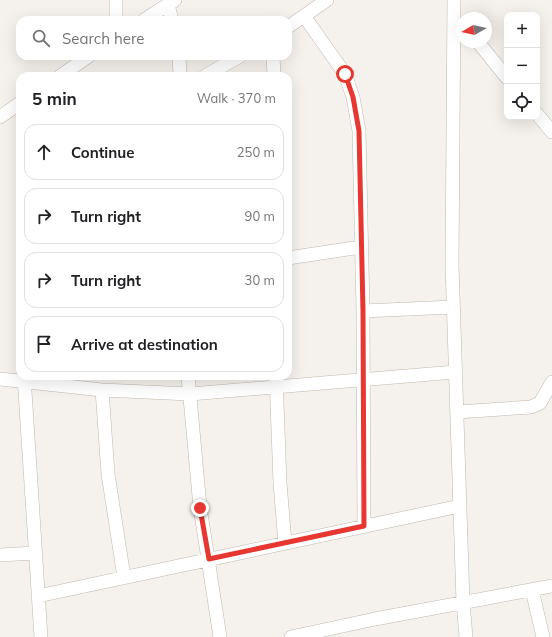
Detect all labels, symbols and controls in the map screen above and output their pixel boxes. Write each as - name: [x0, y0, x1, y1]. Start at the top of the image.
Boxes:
- north arrow: [456, 12, 492, 48]
- map controls: [504, 12, 540, 120]
- button: +: [504, 12, 540, 48]
- search box: [16, 16, 292, 60]
- icon: search: [30, 27, 52, 49]
- text: Search here: [62, 29, 144, 48]
- button: −: [504, 48, 540, 84]
- route start: [336, 65, 354, 83]
- button: locate: [504, 84, 540, 120]
- text: 5 min: [32, 88, 77, 109]
- text: Walk · 370 m: [197, 90, 276, 106]
- icon: ahead: [33, 141, 55, 163]
- text: Continue: [71, 143, 134, 162]
- text: 250 m: [237, 144, 275, 160]
- icon: right: [33, 205, 55, 227]
- text: Turn right: [71, 207, 141, 226]
- text: 90 m: [245, 208, 275, 224]
- icon: right: [33, 269, 55, 291]
- text: Turn right: [71, 271, 141, 290]
- text: 30 m: [245, 272, 275, 288]
- icon: arrive: [33, 333, 55, 355]
- text: Arrive at destination: [71, 335, 218, 354]
- route end: [191, 499, 209, 517]

